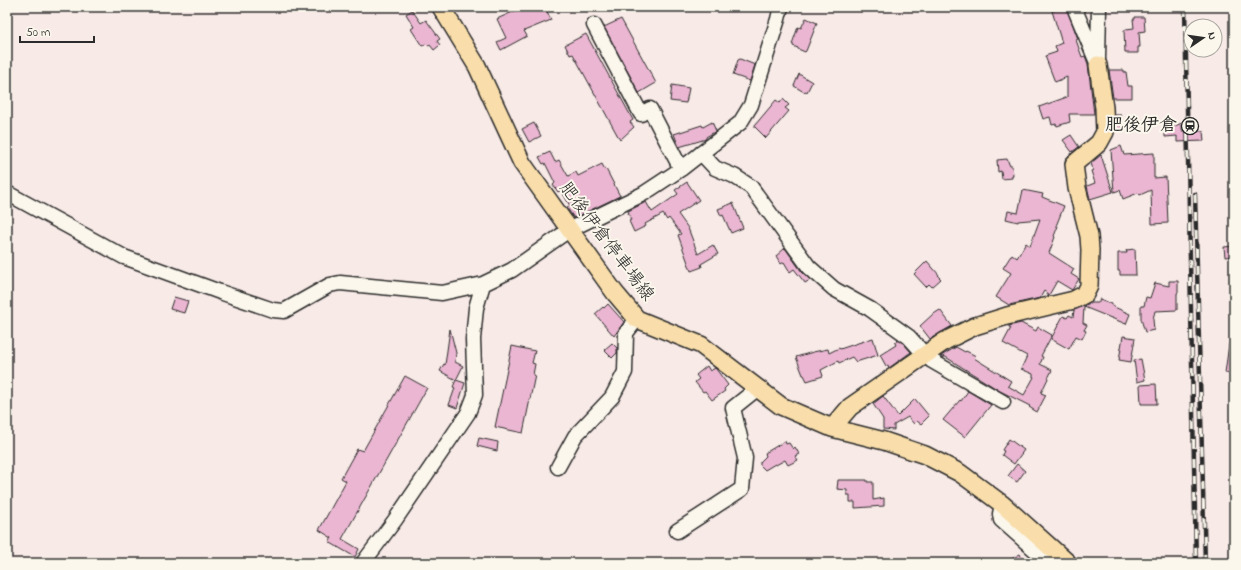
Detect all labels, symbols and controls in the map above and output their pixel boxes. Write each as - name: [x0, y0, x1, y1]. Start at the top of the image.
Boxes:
- scale bar: [20, 18, 94, 44]
- north arrow: [1183, 18, 1223, 58]
- text: 50 m: [26, 24, 50, 42]
- text: N: [1203, 31, 1220, 41]
- place label: 肥後伊倉: [1105, 113, 1177, 139]
- station icon: 肥後伊倉: [1180, 116, 1200, 136]
- street label: 肥後伊倉停車場線: [552, 177, 660, 307]

